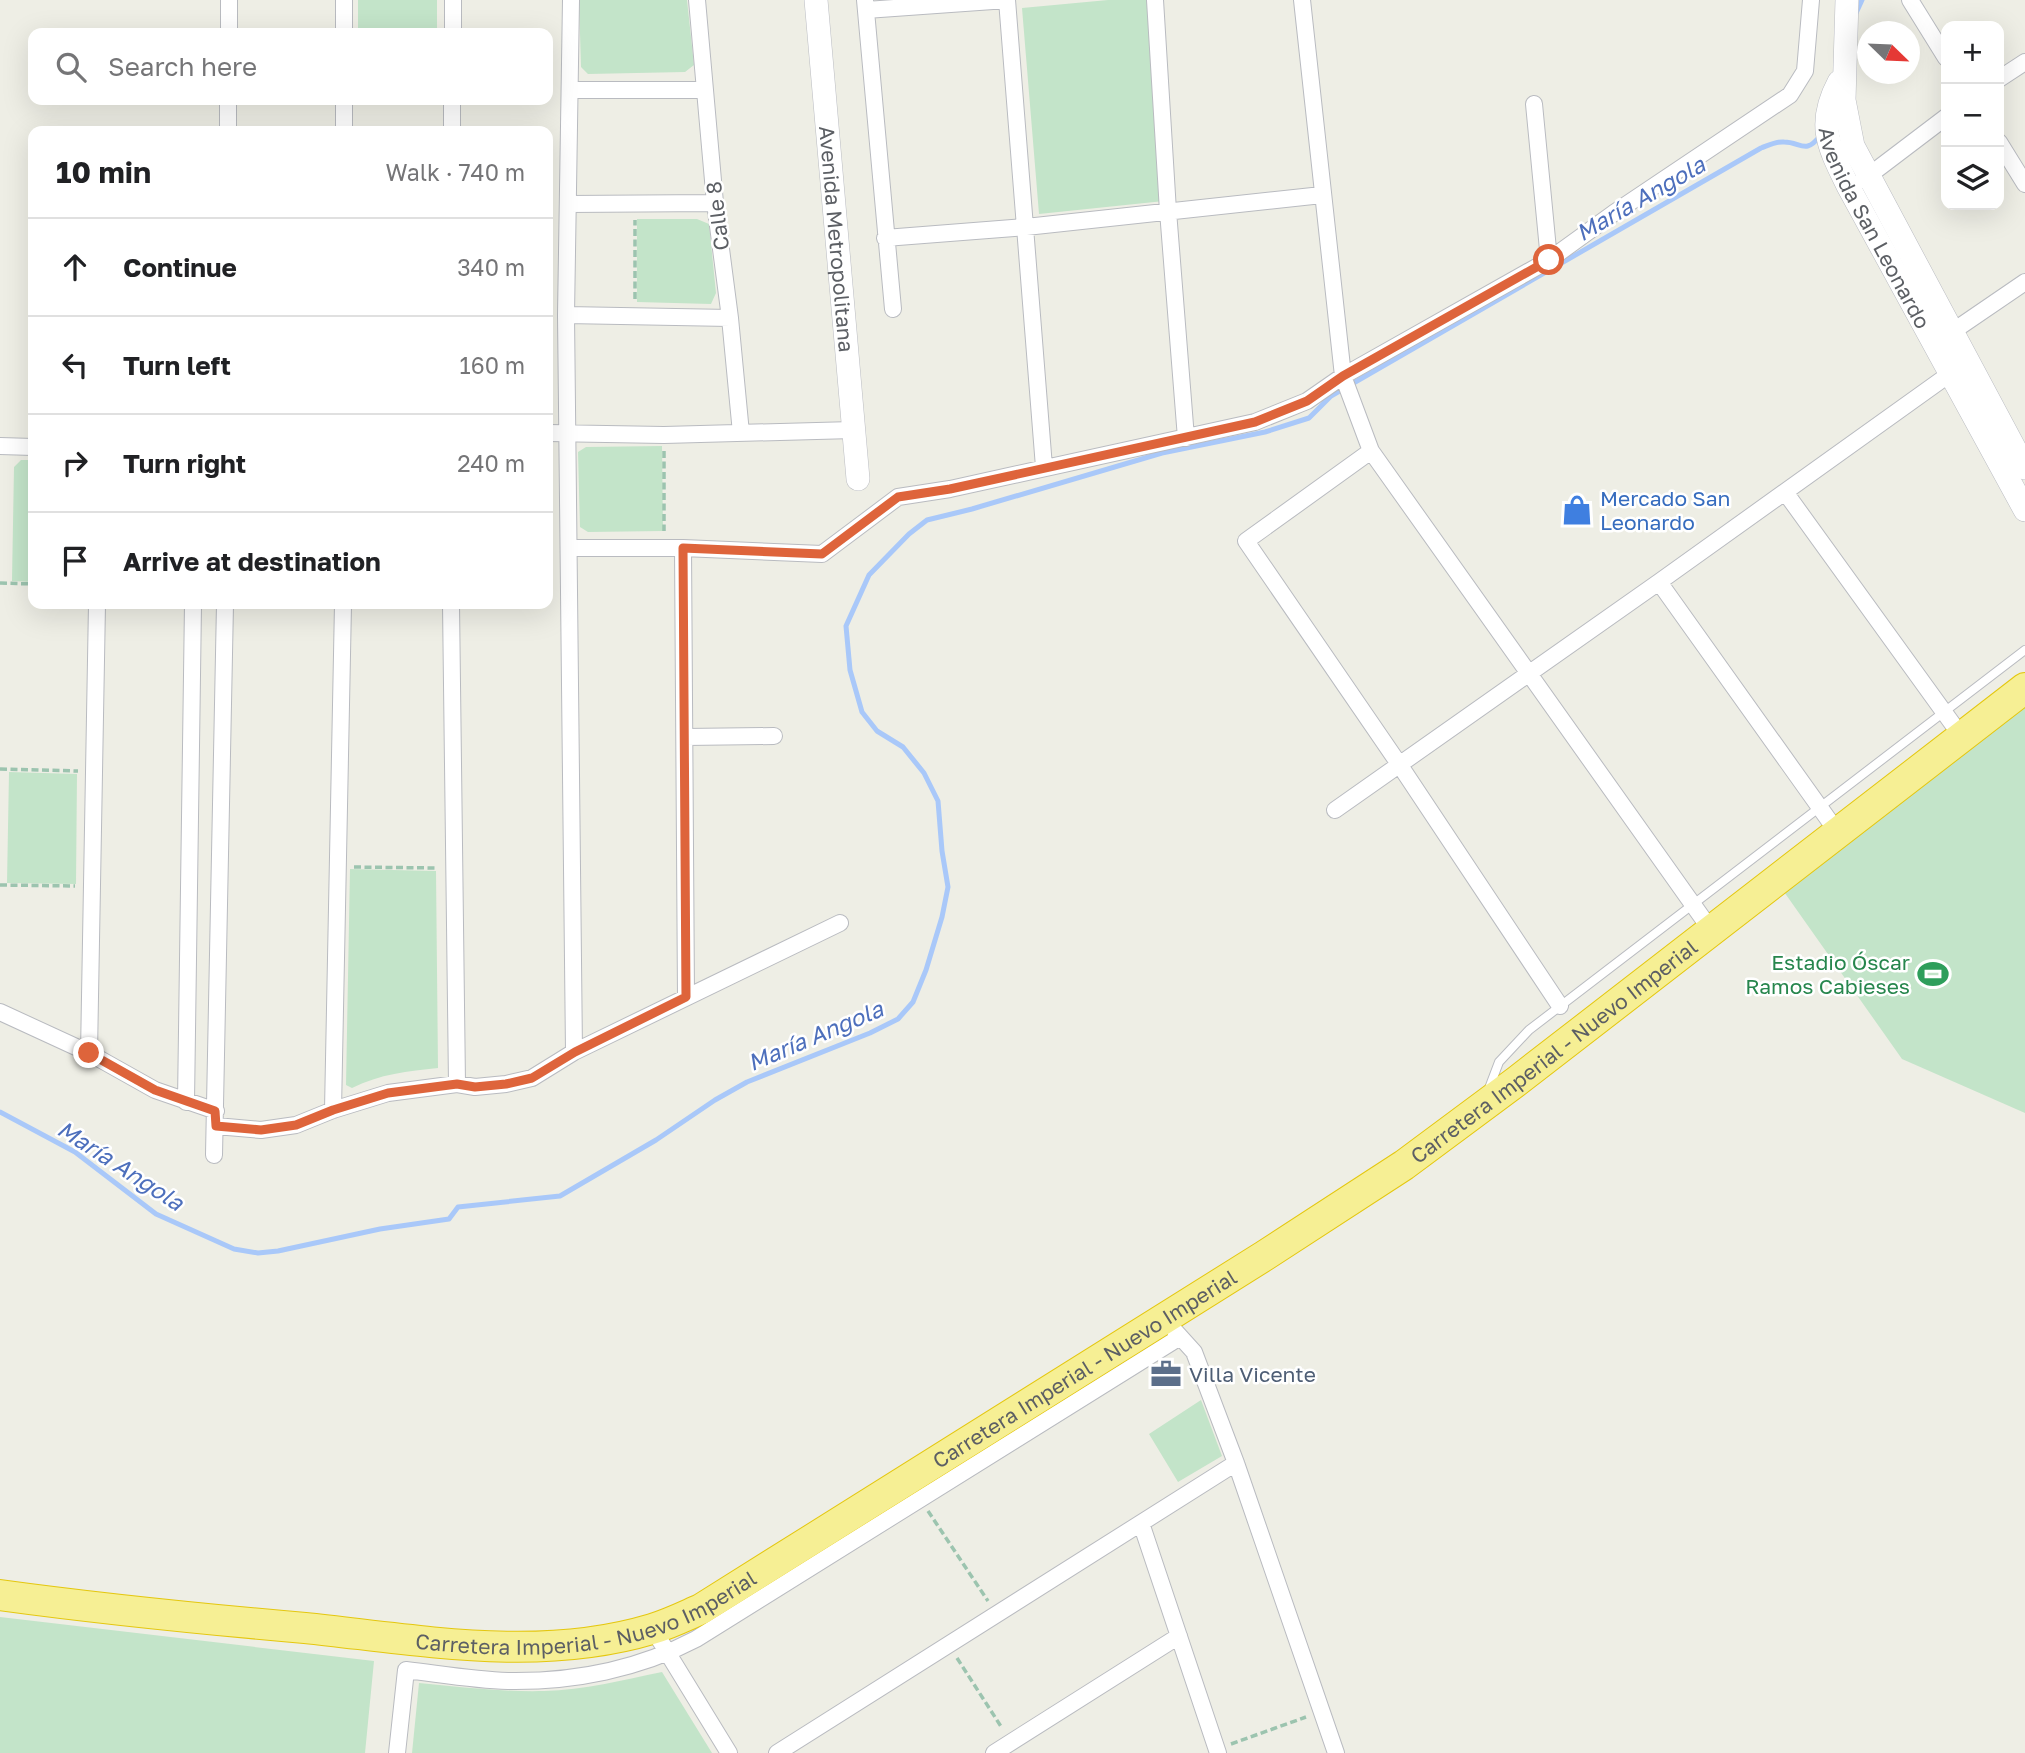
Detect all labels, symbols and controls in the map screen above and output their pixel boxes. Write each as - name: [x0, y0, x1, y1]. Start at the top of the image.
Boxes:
- north arrow: [1857, 21, 1920, 84]
- map controls: [1941, 21, 2004, 210]
- button: +: [1941, 21, 2004, 84]
- search box: [28, 28, 553, 105]
- icon: search: [52, 48, 90, 86]
- text: Search here: [108, 51, 257, 82]
- button: −: [1941, 84, 2004, 147]
- street label: Avenida Metropolitana: [814, 125, 860, 353]
- street label: Avenida San Leonardo: [1814, 125, 1936, 333]
- button: layers: [1941, 147, 2004, 210]
- water label: María Angola: [1570, 149, 1710, 246]
- text: 10 min: [56, 154, 151, 190]
- text: Walk · 740 m: [386, 158, 525, 186]
- street label: Calle 8: [700, 180, 734, 252]
- route start: [1533, 244, 1564, 275]
- icon: ahead: [56, 248, 94, 286]
- text: Continue: [123, 252, 237, 283]
- text: 340 m: [457, 253, 525, 281]
- icon: left: [56, 346, 94, 384]
- text: Turn left: [123, 350, 231, 381]
- text: 160 m: [460, 351, 525, 379]
- icon: right: [56, 444, 94, 482]
- text: Turn right: [123, 448, 246, 479]
- text: 240 m: [457, 449, 525, 477]
- place label: Mercado San Leonardo: [1600, 485, 1731, 535]
- shop icon: Mercado San Leonardo: [1560, 493, 1594, 527]
- icon: arrive: [56, 542, 94, 580]
- text: Arrive at destination: [123, 546, 381, 577]
- street label: Carretera Imperial - Nuevo Imperial: [1405, 933, 1702, 1169]
- place label: Estadio Óscar Ramos Cabieses: [1745, 949, 1910, 999]
- sports icon: Estadio Óscar Ramos Cabieses: [1916, 957, 1950, 991]
- water label: María Angola: [743, 993, 888, 1076]
- route end: [73, 1037, 104, 1068]
- water label: María Angola: [53, 1114, 190, 1217]
- street label: Carretera Imperial - Nuevo Imperial: [928, 1264, 1241, 1474]
- office icon: Villa Vicente: [1149, 1357, 1183, 1391]
- place label: Villa Vicente: [1189, 1361, 1316, 1387]
- street label: Carretera Imperial - Nuevo Imperial: [414, 1565, 761, 1660]

